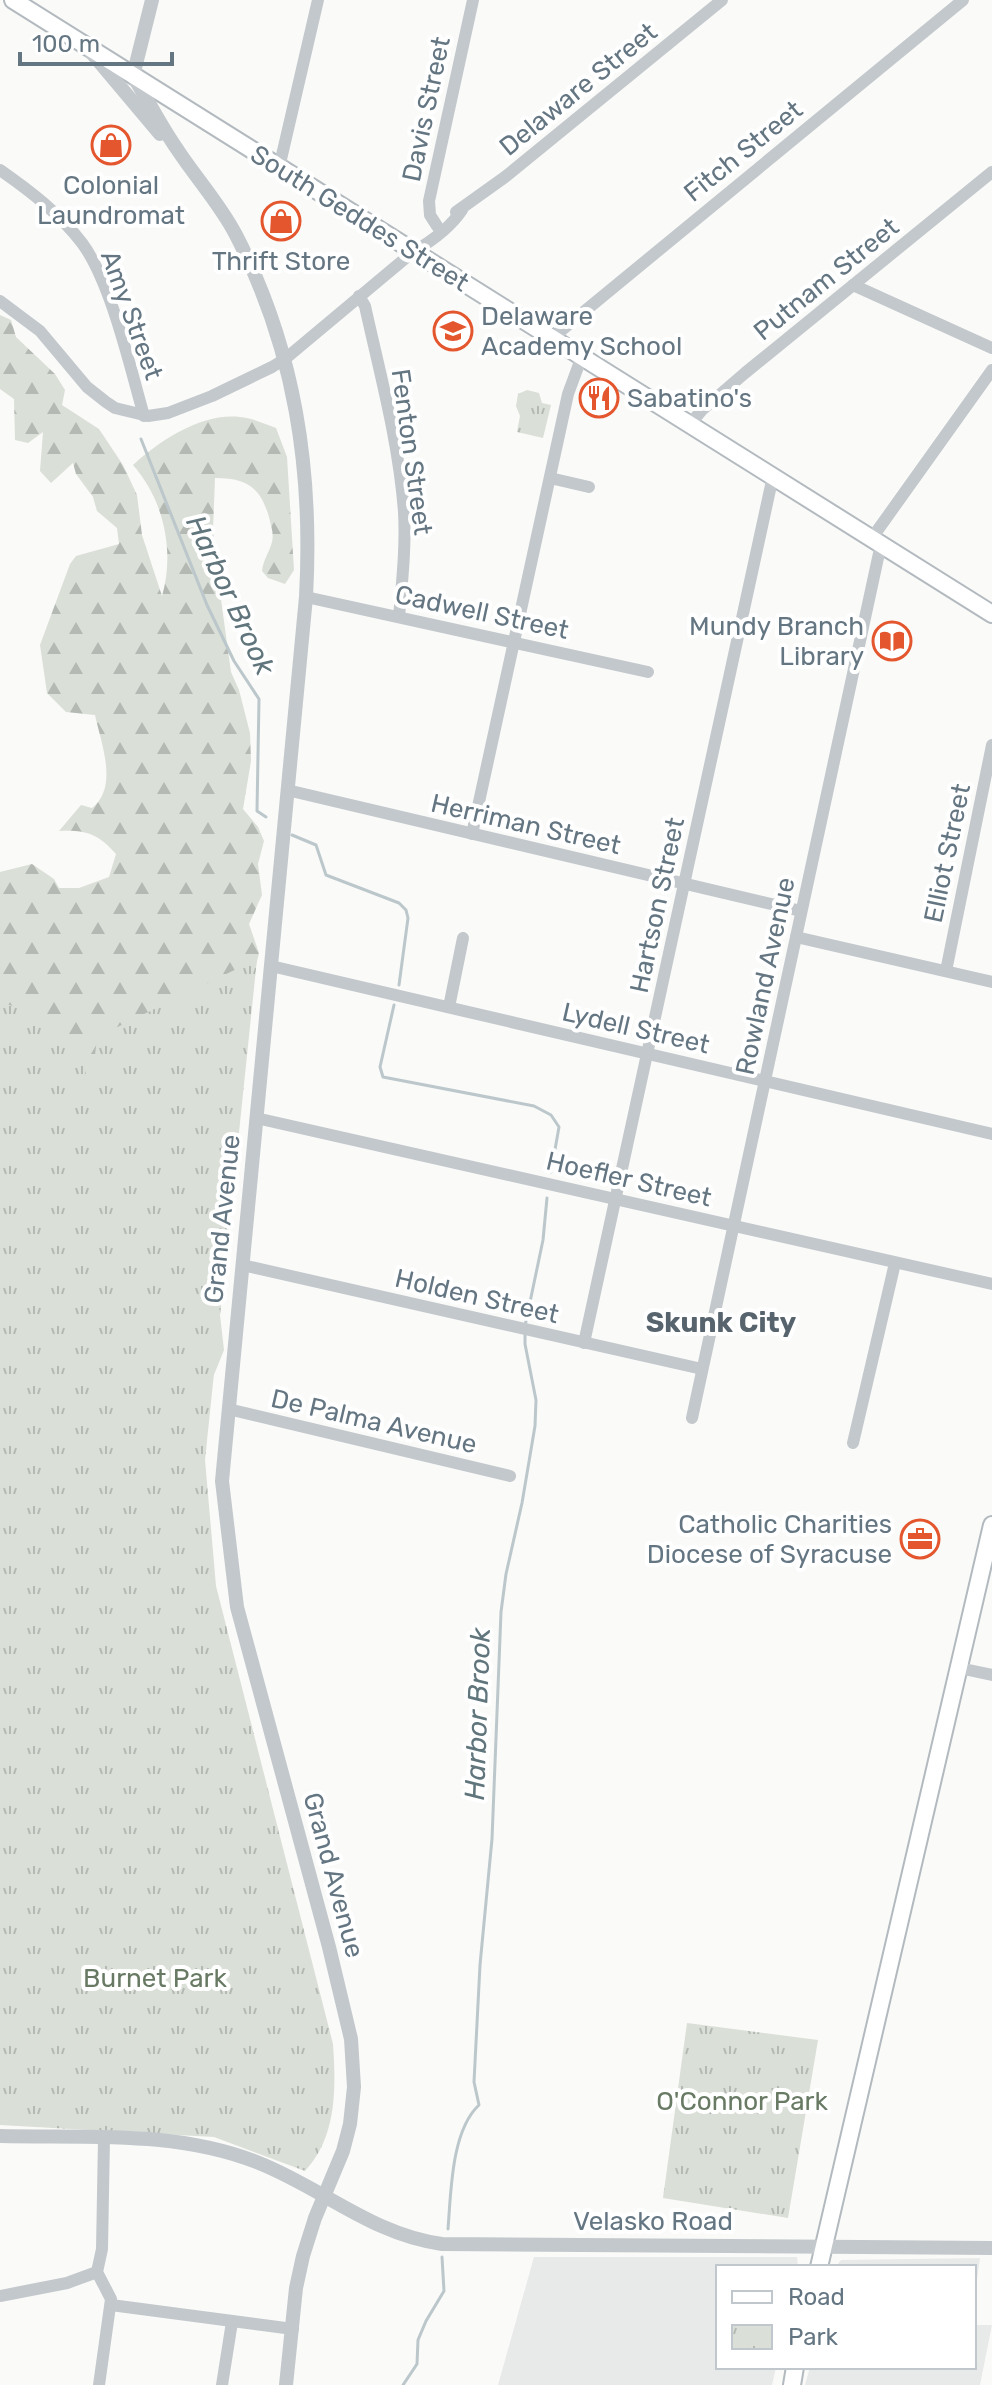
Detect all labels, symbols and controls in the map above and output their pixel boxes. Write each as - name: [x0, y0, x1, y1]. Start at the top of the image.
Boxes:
- scale bar: [20, 16, 172, 66]
- street label: Delaware Street: [493, 16, 663, 162]
- text: 100 m: [32, 30, 100, 58]
- street label: Davis Street: [396, 34, 457, 184]
- street label: Fitch Street: [678, 94, 809, 209]
- shop icon: Colonial Laundromat: [90, 124, 132, 166]
- street label: South Geddes Street: [245, 139, 475, 298]
- place label: Colonial Laundromat: [37, 170, 185, 231]
- shop icon: Thrift Store: [260, 200, 302, 242]
- street label: Putnam Street: [748, 212, 905, 347]
- street label: Amy Street: [94, 246, 169, 384]
- place label: Thrift Store: [212, 246, 350, 277]
- place label: Delaware Academy School: [481, 301, 682, 362]
- school or university icon: Delaware Academy School: [432, 310, 474, 352]
- street label: Fenton Street: [385, 367, 439, 537]
- restaurant icon: Sabatino's: [578, 377, 620, 419]
- place label: Sabatino's: [627, 383, 752, 414]
- water label: Harbor Brook: [179, 510, 282, 681]
- street label: Cadwell Street: [392, 579, 571, 646]
- place label: Mundy Branch Library: [689, 611, 864, 672]
- library icon: Mundy Branch Library: [871, 620, 913, 662]
- street label: Elliot Street: [918, 781, 977, 925]
- street label: Herriman Street: [428, 788, 624, 861]
- street label: Hartson Street: [624, 815, 691, 996]
- street label: Rowland Avenue: [729, 875, 802, 1078]
- street label: Lydell Street: [559, 996, 713, 1060]
- street label: Grand Avenue: [198, 1133, 247, 1305]
- street label: Hoefler Street: [543, 1145, 715, 1214]
- street label: Holden Street: [392, 1263, 562, 1330]
- district label: Skunk City: [646, 1306, 797, 1339]
- street label: De Palma Avenue: [268, 1383, 480, 1460]
- place label: Catholic Charities Diocese of Syracuse: [647, 1509, 892, 1570]
- office icon: Catholic Charities Diocese of Syracuse: [899, 1518, 941, 1560]
- water label: Harbor Brook: [458, 1627, 497, 1801]
- street label: Grand Avenue: [297, 1789, 370, 1961]
- park label: Burnet Park: [83, 1963, 227, 1994]
- park label: O'Connor Park: [656, 2086, 828, 2117]
- street label: Velasko Road: [573, 2206, 733, 2237]
- legend: [716, 2265, 976, 2369]
- text: Road: [788, 2283, 845, 2311]
- text: Park: [788, 2323, 839, 2351]

